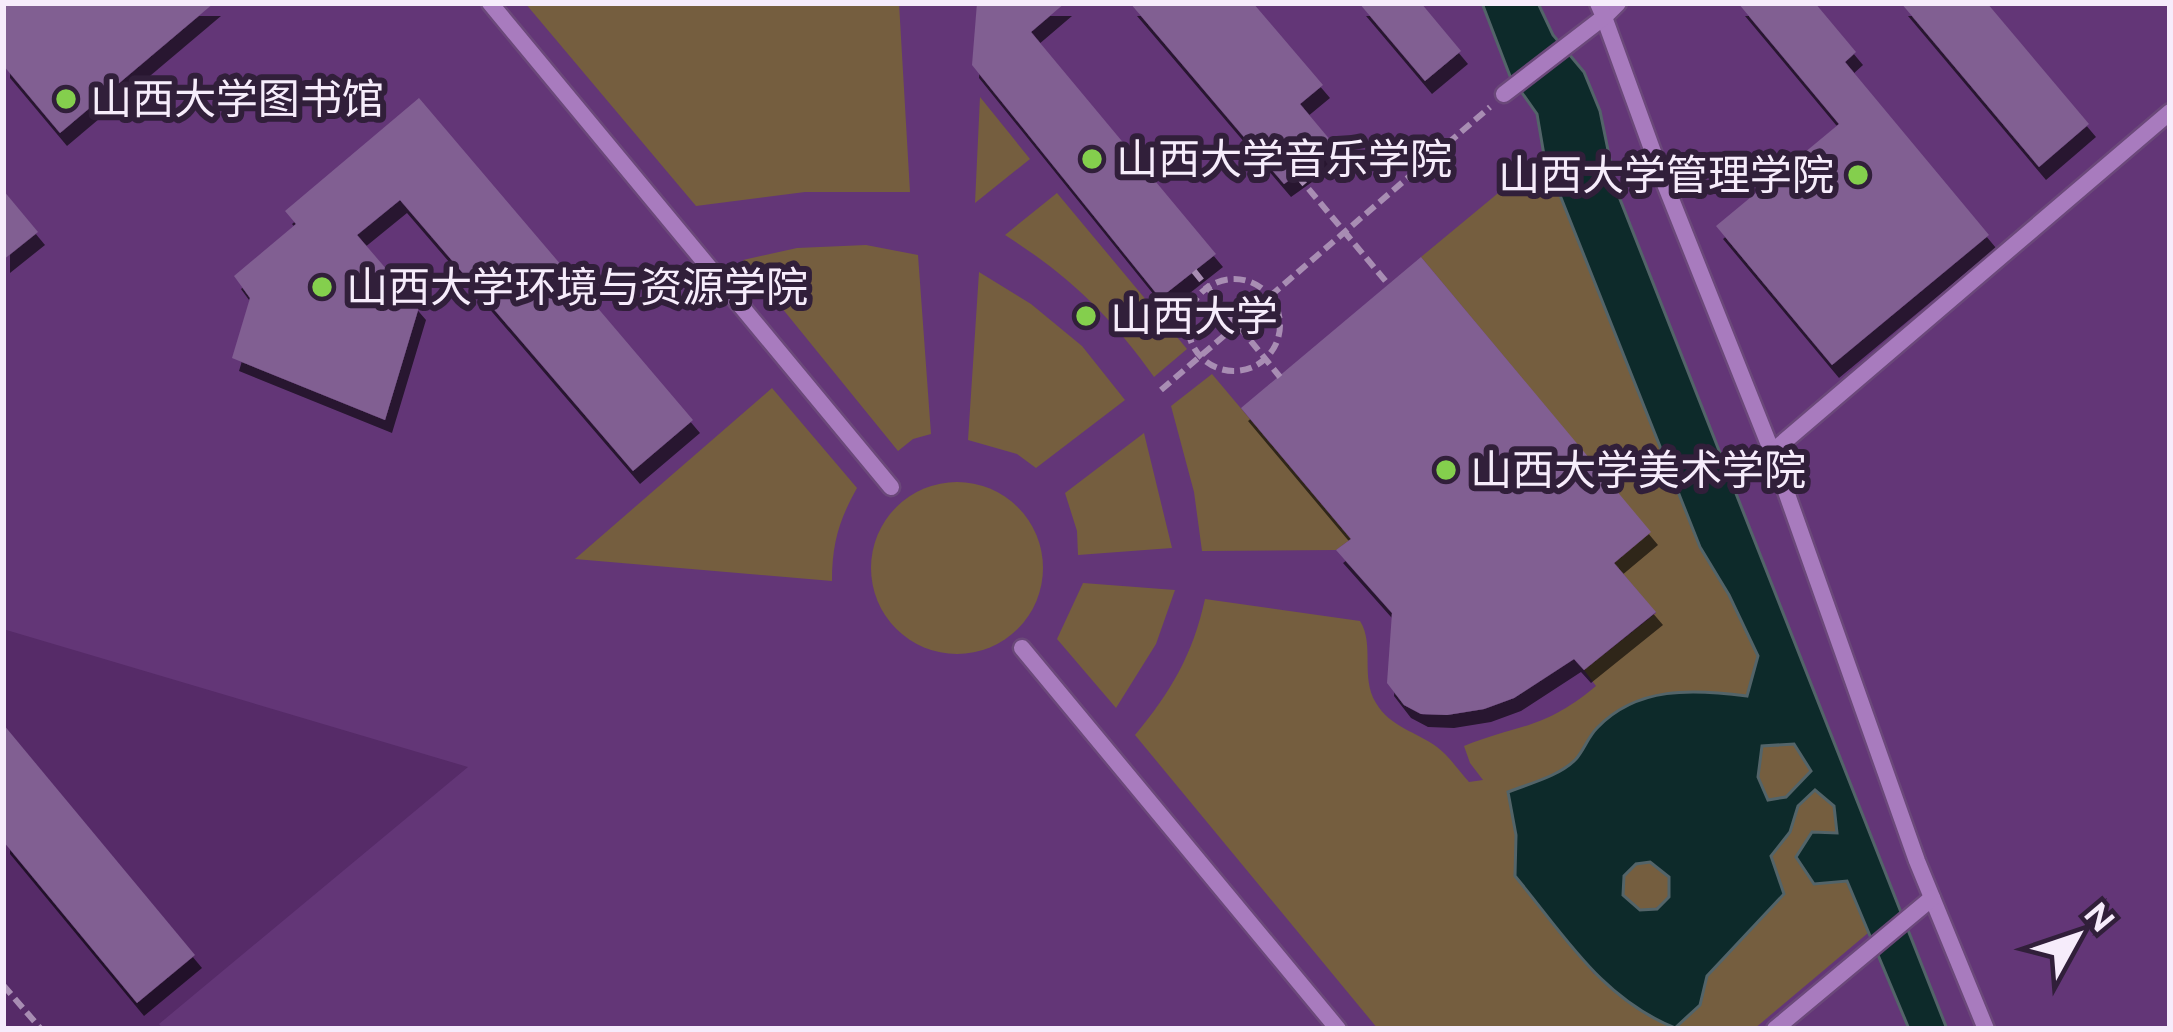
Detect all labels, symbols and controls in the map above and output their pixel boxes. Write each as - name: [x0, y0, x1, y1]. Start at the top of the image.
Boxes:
- place label: 山西大学图书馆: [90, 74, 384, 125]
- marker: 山西大学图书馆: [53, 86, 79, 112]
- place label: 山西大学音乐学院: [1116, 134, 1452, 185]
- marker: 山西大学音乐学院: [1079, 146, 1105, 172]
- place label: 山西大学管理学院: [1498, 150, 1834, 201]
- marker: 山西大学管理学院: [1845, 162, 1871, 188]
- place label: 山西大学环境与资源学院: [346, 262, 808, 313]
- marker: 山西大学环境与资源学院: [309, 274, 335, 300]
- place label: 山西大学: [1110, 291, 1278, 342]
- marker: 山西大学: [1073, 303, 1099, 329]
- place label: 山西大学美术学院: [1470, 445, 1806, 496]
- marker: 山西大学美术学院: [1433, 457, 1459, 483]
- north arrow: [2017, 876, 2137, 996]
- text: N: [2076, 895, 2123, 939]

